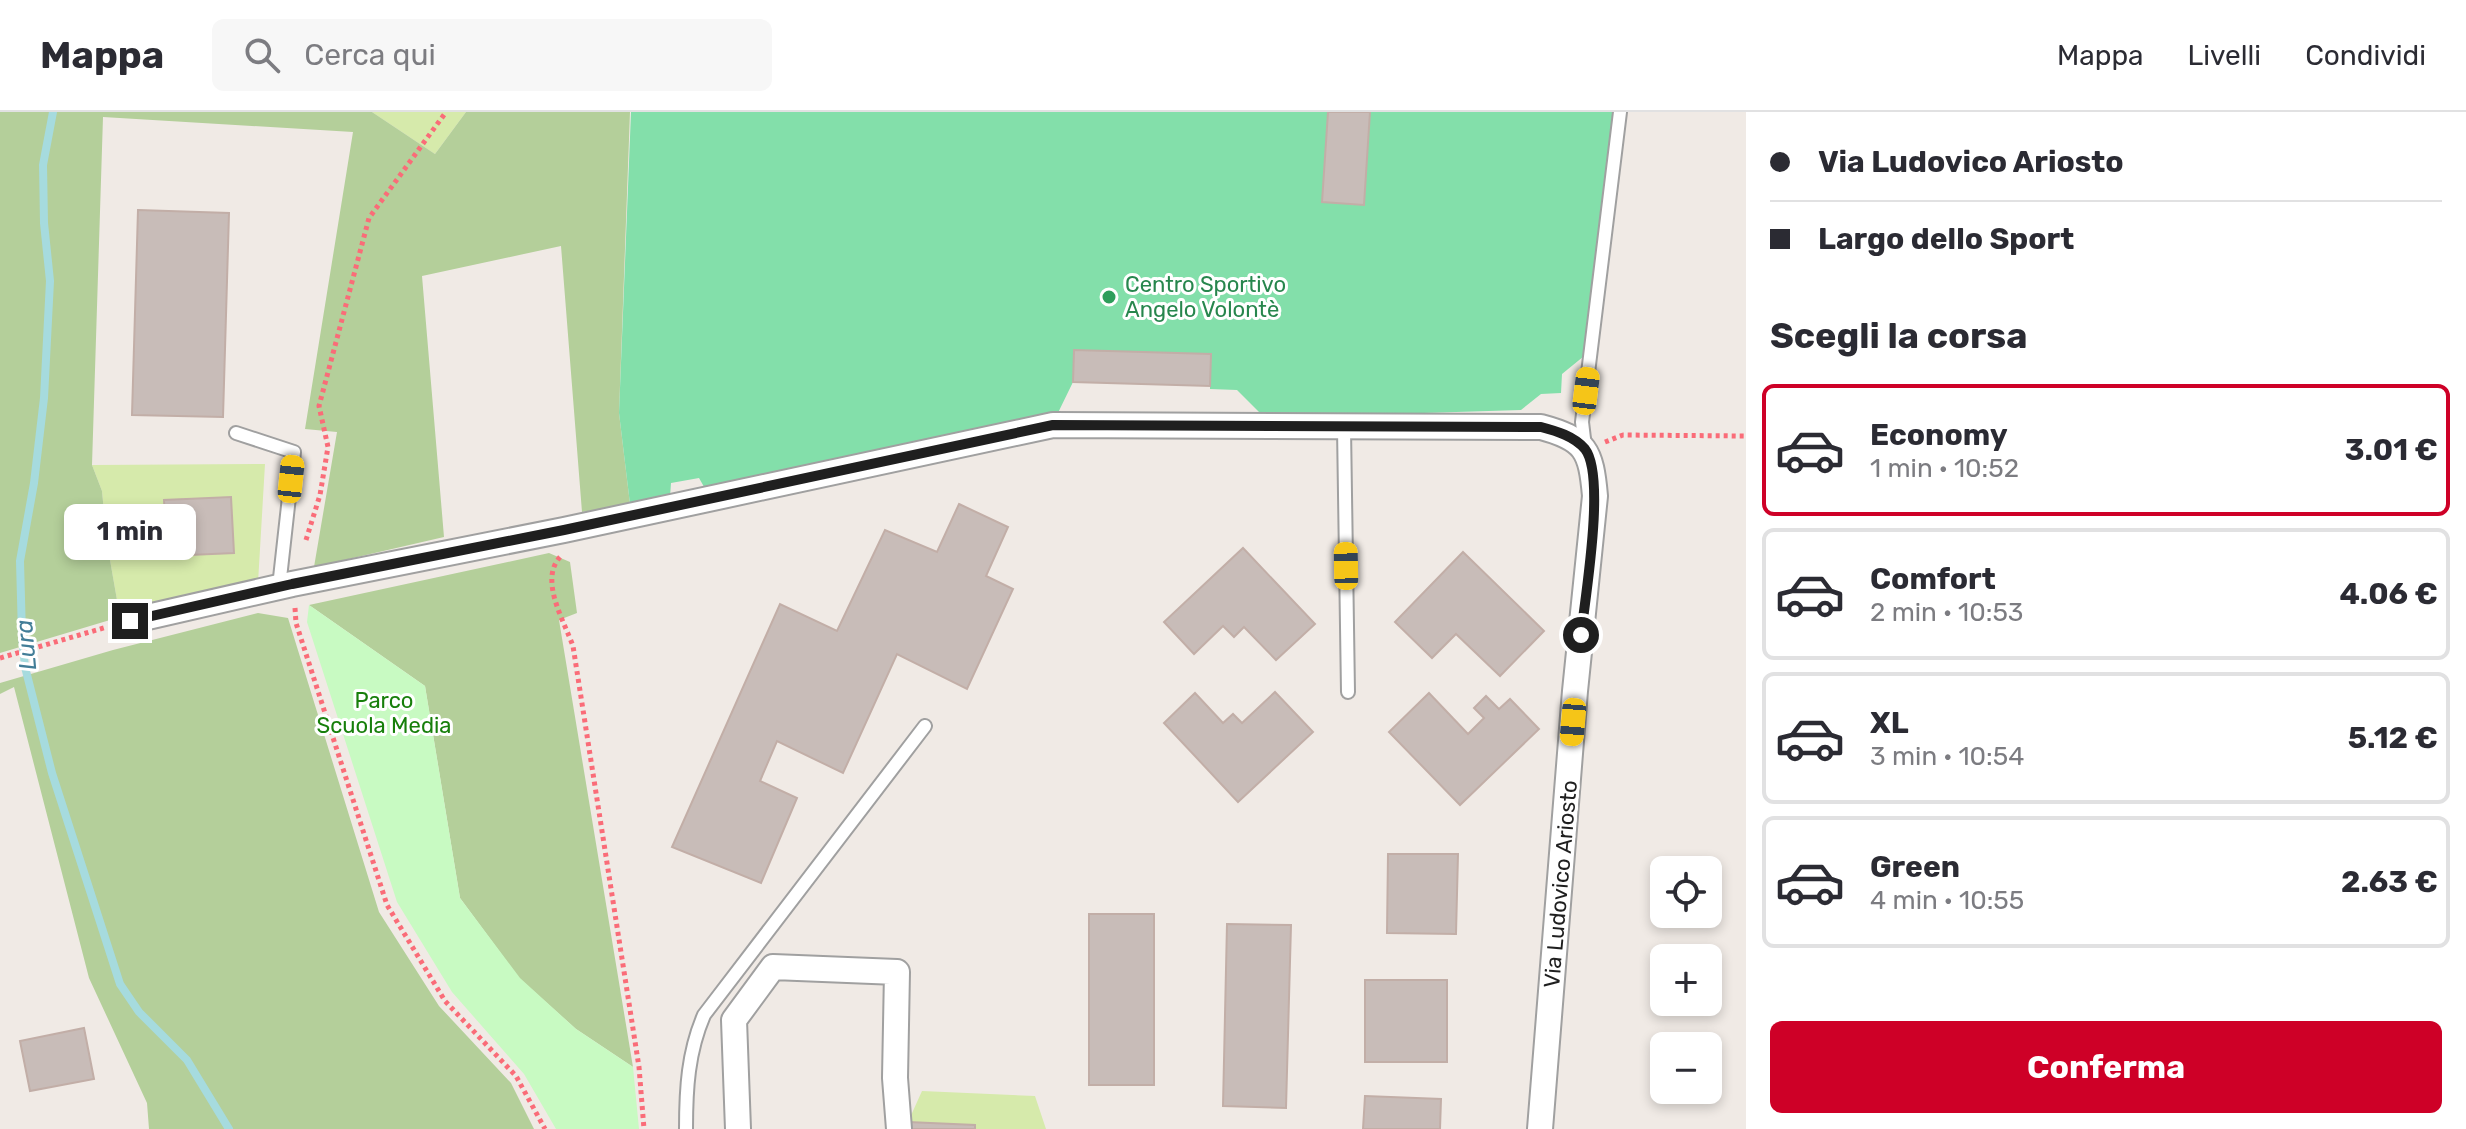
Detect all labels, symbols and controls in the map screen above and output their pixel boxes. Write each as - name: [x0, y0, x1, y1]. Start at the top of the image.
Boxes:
- search box: [212, 19, 772, 91]
- text: Mappa: [40, 32, 164, 78]
- icon: search: [240, 33, 284, 77]
- text: Cerca qui: [304, 37, 436, 73]
- text: Mappa: [2057, 39, 2144, 72]
- text: Livelli: [2188, 39, 2261, 72]
- text: Condividi: [2305, 39, 2426, 72]
- text: Via Ludovico Ariosto: [1818, 144, 2124, 180]
- text: Largo dello Sport: [1818, 221, 2074, 257]
- place label: Centro Sportivo Angelo Volontè: [1125, 271, 1286, 323]
- marker: Centro Sportivo Angelo Volontè: [1100, 288, 1118, 306]
- text: Scegli la corsa: [1770, 314, 2028, 357]
- car: [1571, 366, 1601, 416]
- icon: car: [1774, 414, 1846, 486]
- text: Economy: [1870, 417, 2008, 453]
- text: 3.01 €: [2345, 432, 2438, 468]
- text: 1 min · 10:52: [1870, 453, 2019, 484]
- car: [277, 454, 305, 504]
- callout: 1 min: [64, 505, 196, 561]
- text: 1 min: [97, 516, 163, 547]
- car: [1334, 542, 1358, 590]
- icon: car: [1774, 558, 1846, 630]
- text: Comfort: [1870, 561, 1996, 597]
- text: 4.06 €: [2340, 576, 2438, 612]
- text: 2 min · 10:53: [1870, 597, 2023, 628]
- route end: [112, 603, 148, 639]
- route start: [1563, 617, 1599, 653]
- water label: Lura: [10, 619, 42, 671]
- park label: Parco Scuola Media: [317, 687, 451, 739]
- car: [1559, 697, 1587, 747]
- icon: car: [1774, 702, 1846, 774]
- text: XL: [1870, 705, 1909, 741]
- text: 5.12 €: [2348, 720, 2438, 756]
- text: 3 min · 10:54: [1870, 741, 2024, 772]
- street label: Via Ludovico Ariosto: [1538, 779, 1583, 989]
- icon: car: [1774, 846, 1846, 918]
- text: Green: [1870, 849, 1960, 885]
- map controls: [1650, 856, 1722, 1104]
- button: locate: [1650, 856, 1722, 928]
- text: 2.63 €: [2341, 864, 2438, 900]
- text: 4 min · 10:55: [1870, 885, 2024, 916]
- button: +: [1650, 944, 1722, 1016]
- button: Conferma: [1770, 1021, 2442, 1113]
- button: −: [1650, 1032, 1722, 1104]

